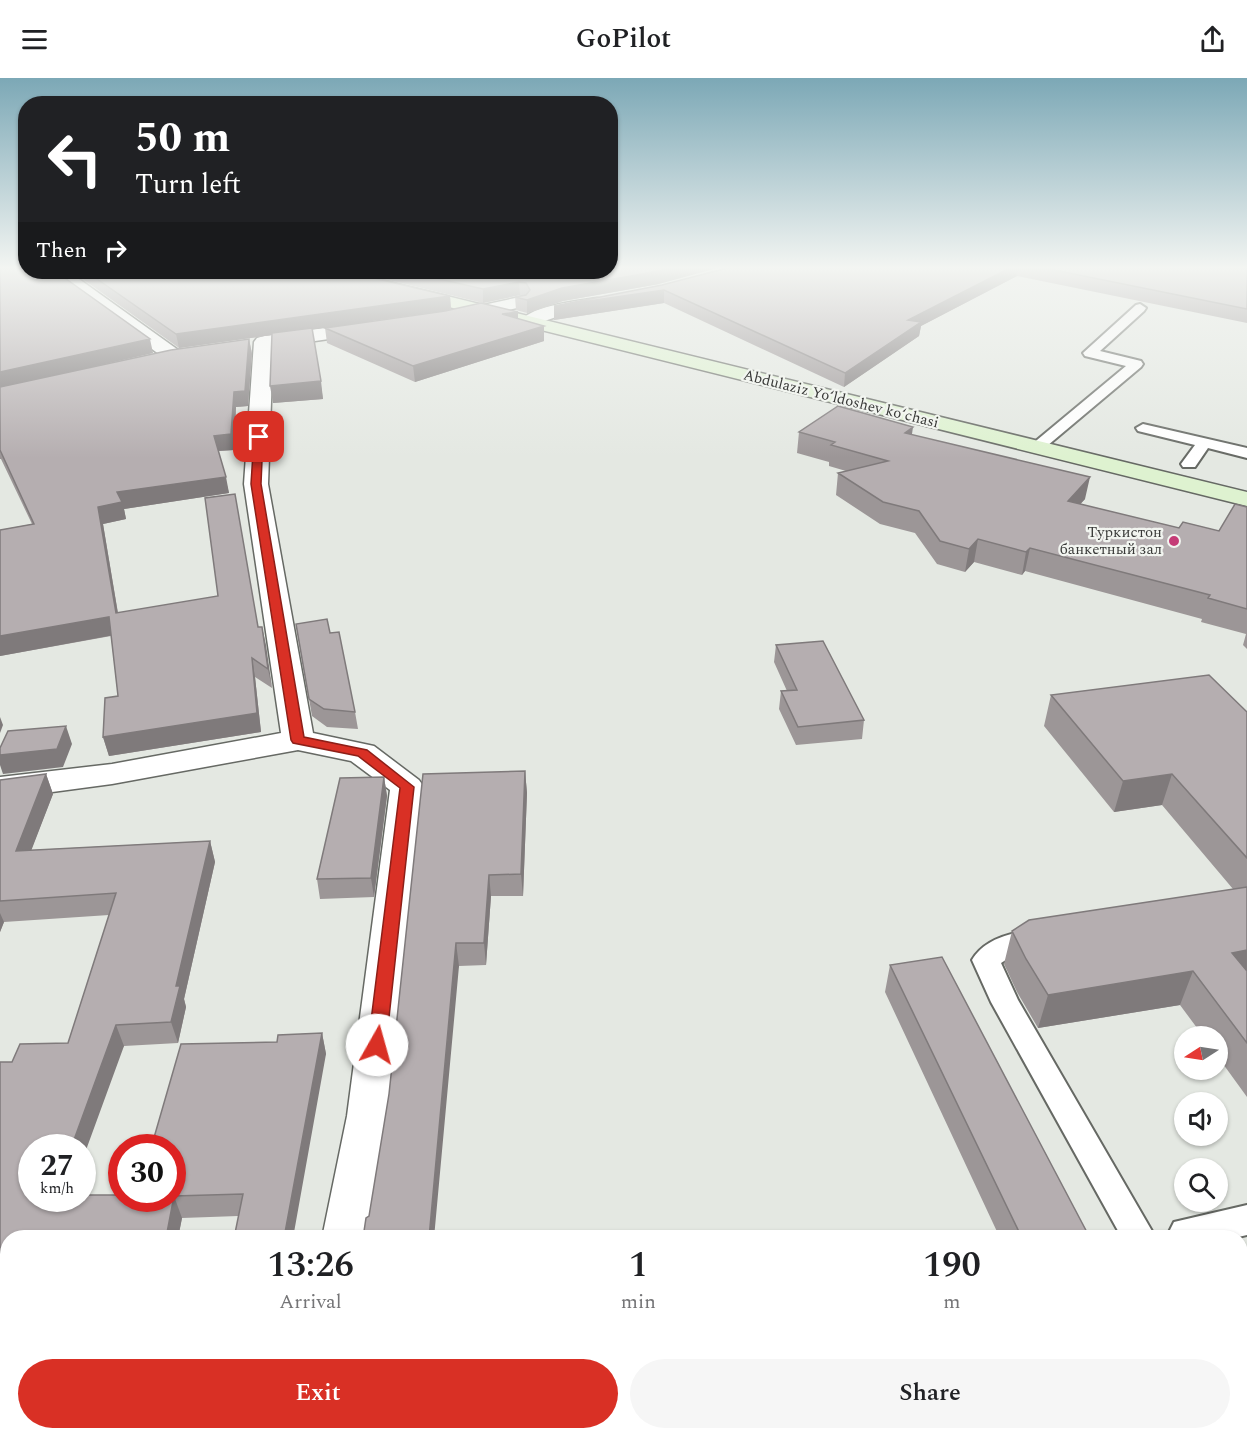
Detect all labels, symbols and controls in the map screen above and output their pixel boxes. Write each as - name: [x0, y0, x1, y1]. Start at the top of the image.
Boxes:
- text: GoPilot: [576, 18, 671, 60]
- icon: menu: [18, 23, 51, 56]
- icon: share: [1196, 23, 1229, 56]
- text: 50 m: [135, 107, 230, 170]
- icon: left: [36, 120, 114, 198]
- text: Turn left: [135, 164, 241, 206]
- text: Then: [36, 234, 87, 267]
- icon: right: [99, 234, 132, 267]
- street label: Abdulaziz Yoʻldoshev koʻchasi: [741, 364, 941, 434]
- pin: [233, 411, 284, 462]
- icon: arrive: [242, 420, 275, 453]
- place label: Туркистон банкетный зал: [1060, 521, 1162, 561]
- marker: Туркистон банкетный зал: [1167, 534, 1181, 548]
- position arrow: [345, 1013, 409, 1077]
- north arrow: [1174, 1026, 1228, 1080]
- map controls: [1174, 1026, 1228, 1212]
- button: sound: [1174, 1092, 1228, 1146]
- speed limit sign: 30: [108, 1134, 186, 1212]
- text: 27: [40, 1143, 74, 1189]
- button: search: [1174, 1158, 1228, 1212]
- text: km/h: [40, 1177, 74, 1200]
- text: 13:26: [267, 1238, 354, 1293]
- text: 1: [629, 1238, 648, 1293]
- text: 190: [923, 1238, 981, 1293]
- text: Arrival: [279, 1287, 342, 1317]
- text: min: [621, 1287, 656, 1317]
- text: m: [943, 1287, 961, 1317]
- button: Exit: [18, 1359, 618, 1428]
- button: Share: [630, 1359, 1230, 1428]

